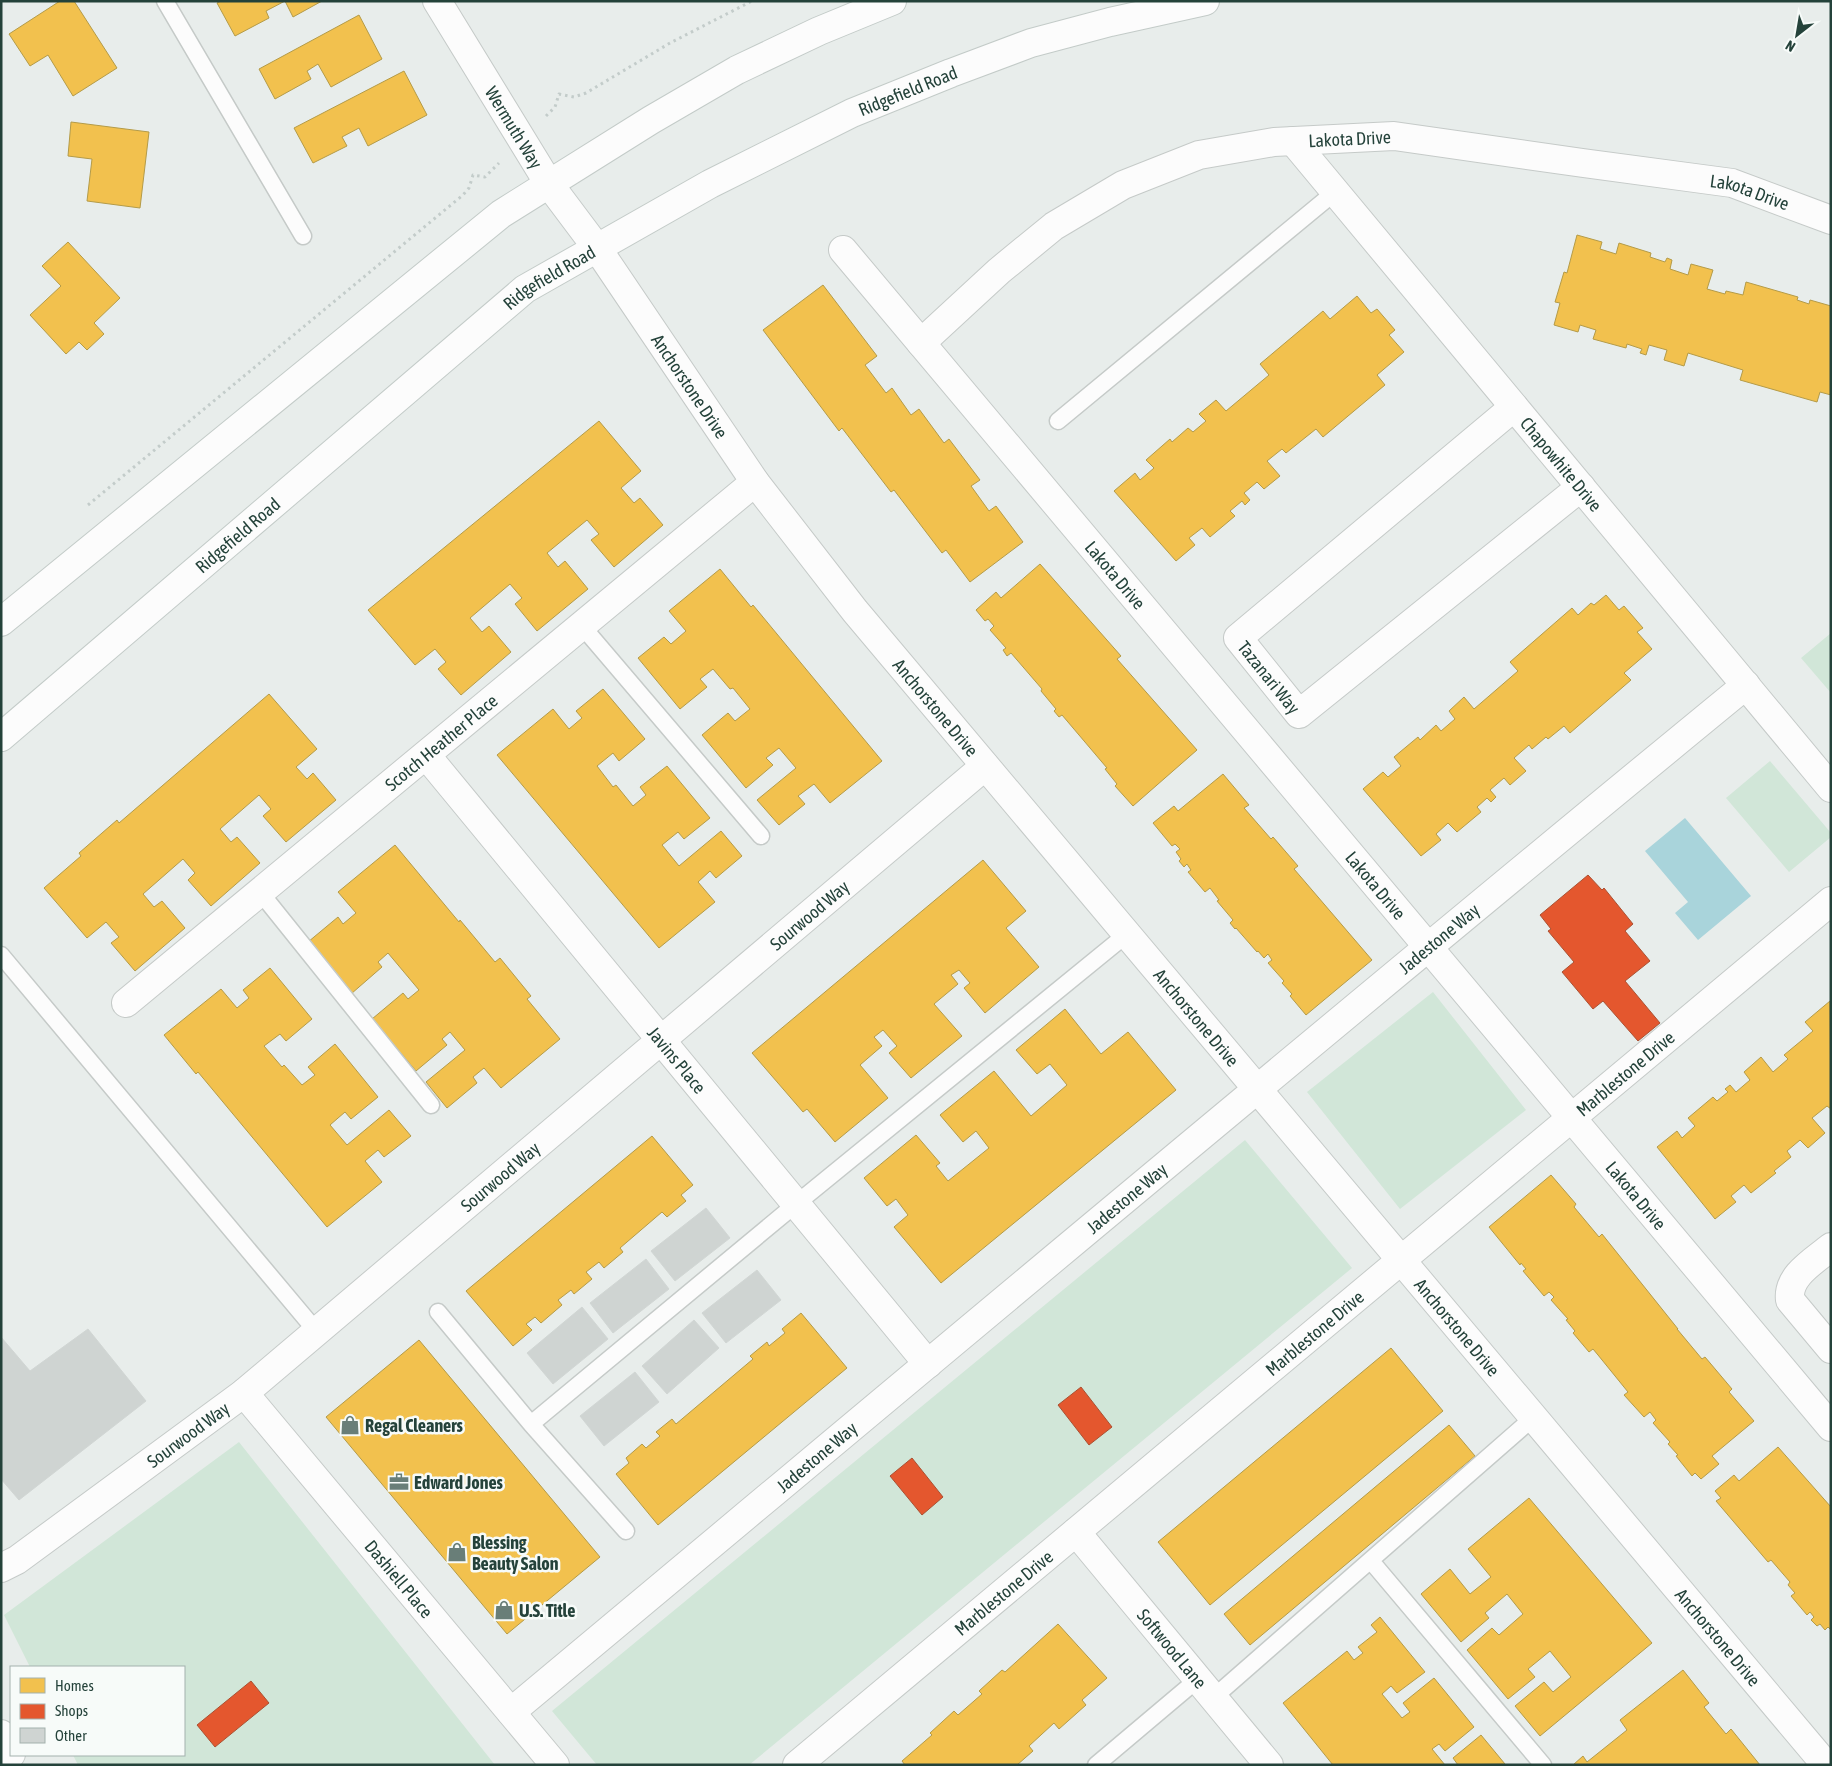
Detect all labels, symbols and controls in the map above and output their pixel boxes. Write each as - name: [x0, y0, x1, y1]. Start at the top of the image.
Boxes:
- north arrow: [1772, 10, 1822, 60]
- text: N: [1783, 37, 1798, 55]
- street label: Ridgefield Road: [855, 61, 960, 120]
- street label: Wermuth Way: [481, 82, 547, 172]
- street label: Lakota Drive: [1308, 126, 1391, 151]
- street label: Lakota Drive: [1709, 170, 1792, 214]
- street label: Ridgefield Road: [499, 241, 599, 314]
- street label: Anchorstone Drive: [648, 330, 733, 442]
- street label: Chapowhite Drive: [1516, 413, 1607, 515]
- street label: Ridgefield Road: [191, 493, 284, 577]
- street label: Lakota Drive: [1081, 536, 1150, 613]
- street label: Tazanari Way: [1234, 636, 1305, 718]
- street label: Anchorstone Drive: [889, 654, 983, 760]
- street label: Scotch Heather Place: [381, 690, 501, 795]
- street label: Lakota Drive: [1341, 847, 1411, 923]
- street label: Sourwood Way: [765, 876, 853, 954]
- street label: Jadestone Way: [1394, 899, 1483, 978]
- street label: Anchorstone Drive: [1150, 964, 1244, 1070]
- street label: Javins Place: [644, 1022, 711, 1097]
- street label: Marblestone Drive: [1572, 1026, 1678, 1120]
- street label: Sourwood Way: [456, 1137, 544, 1216]
- street label: Lakota Drive: [1602, 1157, 1671, 1233]
- street label: Jadestone Way: [1082, 1158, 1171, 1237]
- street label: Anchorstone Drive: [1411, 1274, 1505, 1380]
- street label: Marblestone Drive: [1261, 1286, 1367, 1380]
- street label: Sourwood Way: [143, 1397, 233, 1471]
- shop icon: Regal Cleaners: [339, 1414, 361, 1436]
- place label: Regal Cleaners: [365, 1415, 464, 1436]
- street label: Jadestone Way: [772, 1417, 861, 1496]
- office icon: Edward Jones: [388, 1471, 410, 1493]
- place label: Edward Jones: [414, 1472, 504, 1493]
- place label: Blessing Beauty Salon: [472, 1532, 559, 1574]
- street label: Dashiell Place: [361, 1536, 438, 1622]
- shop icon: Blessing Beauty Salon: [446, 1541, 468, 1563]
- street label: Marblestone Drive: [950, 1546, 1057, 1639]
- street label: Anchorstone Drive: [1671, 1584, 1765, 1690]
- shop icon: U.S. Title: [493, 1599, 515, 1621]
- place label: U.S. Title: [519, 1600, 575, 1621]
- street label: Softwood Lane: [1133, 1604, 1211, 1692]
- legend: [10, 1666, 185, 1756]
- text: Homes: [55, 1677, 94, 1694]
- text: Shops: [55, 1702, 88, 1719]
- text: Other: [55, 1727, 87, 1744]

